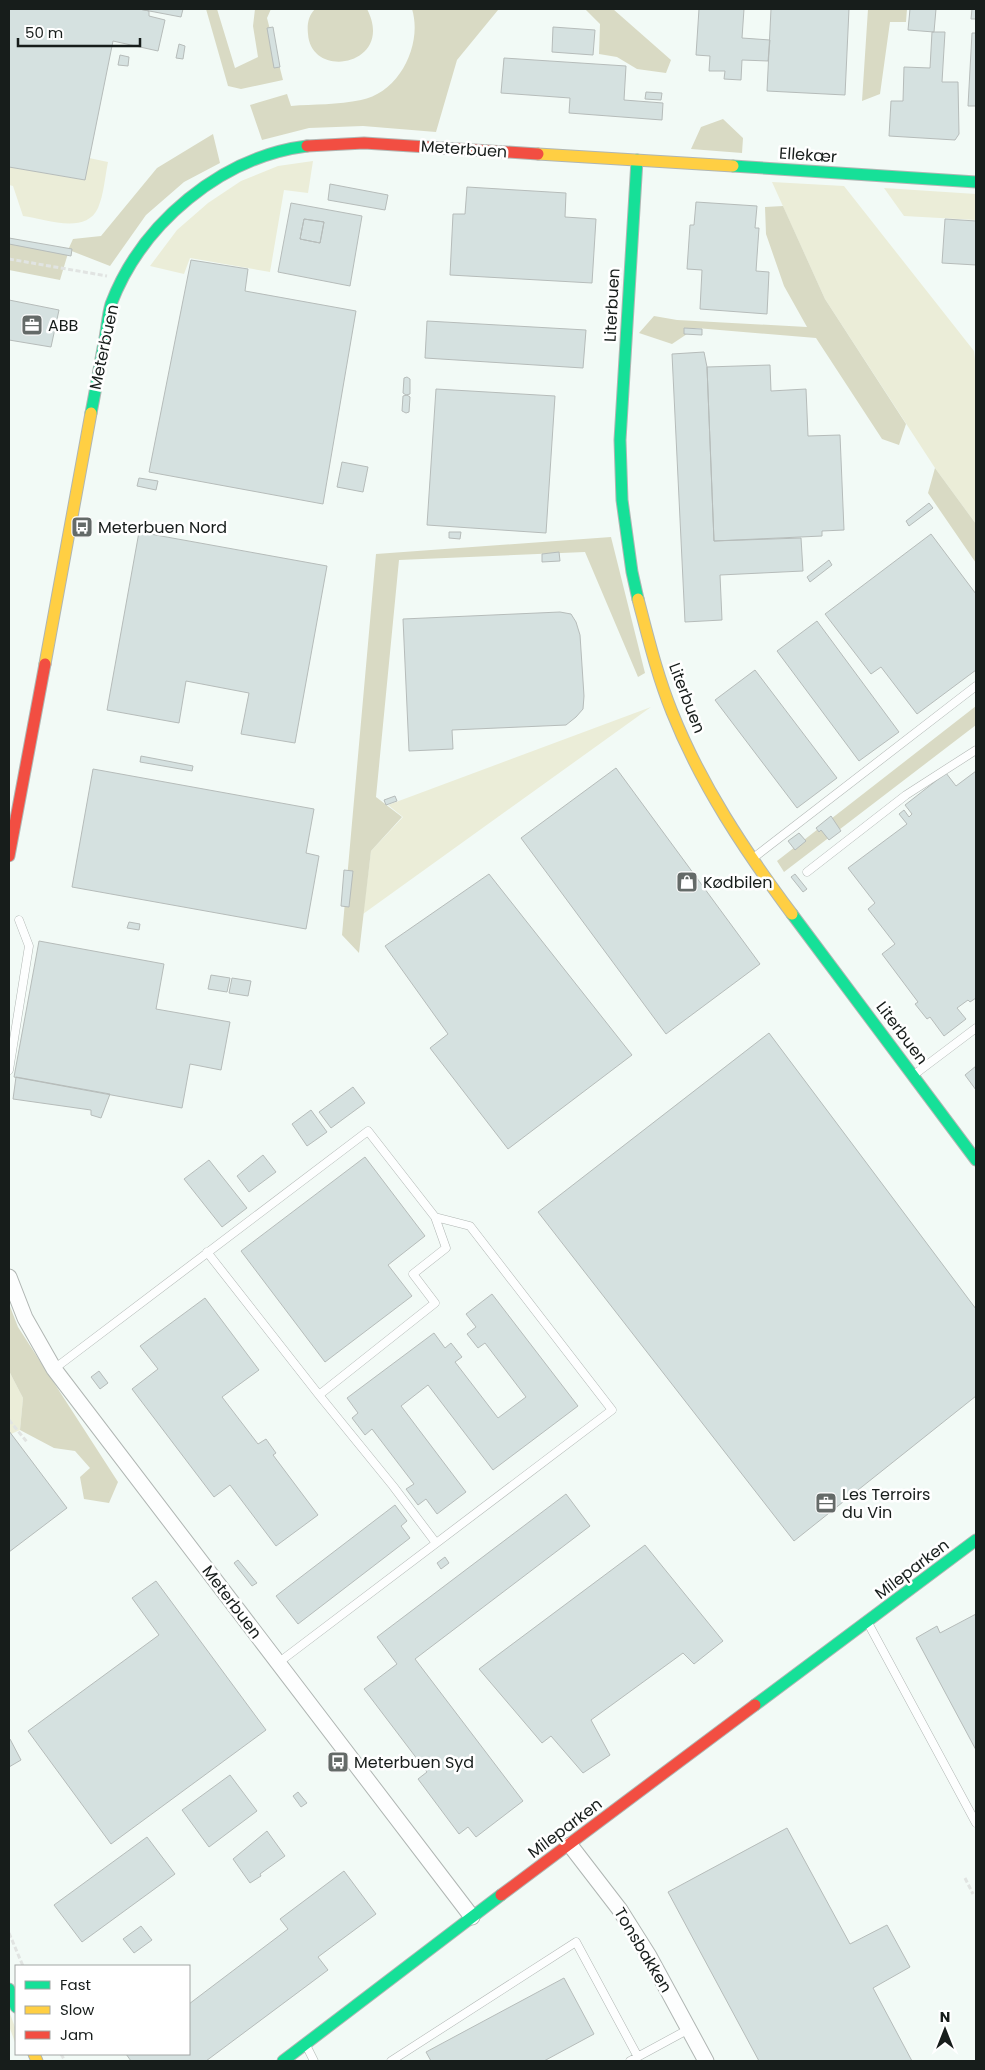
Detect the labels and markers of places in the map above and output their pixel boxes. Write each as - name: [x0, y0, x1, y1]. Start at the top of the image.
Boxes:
- office icon: ABB: [20, 313, 44, 337]
- place label: ABB: [48, 314, 79, 337]
- bus stop icon: Meterbuen Nord: [70, 515, 94, 539]
- place label: Meterbuen Nord: [98, 516, 227, 539]
- shop icon: Kødbilen: [675, 870, 699, 894]
- place label: Kødbilen: [703, 871, 773, 894]
- place label: Les Terroirs du Vin: [842, 1483, 930, 1524]
- office icon: Les Terroirs du Vin: [814, 1491, 838, 1515]
- bus stop icon: Meterbuen Syd: [326, 1750, 350, 1774]
- place label: Meterbuen Syd: [354, 1751, 474, 1774]

